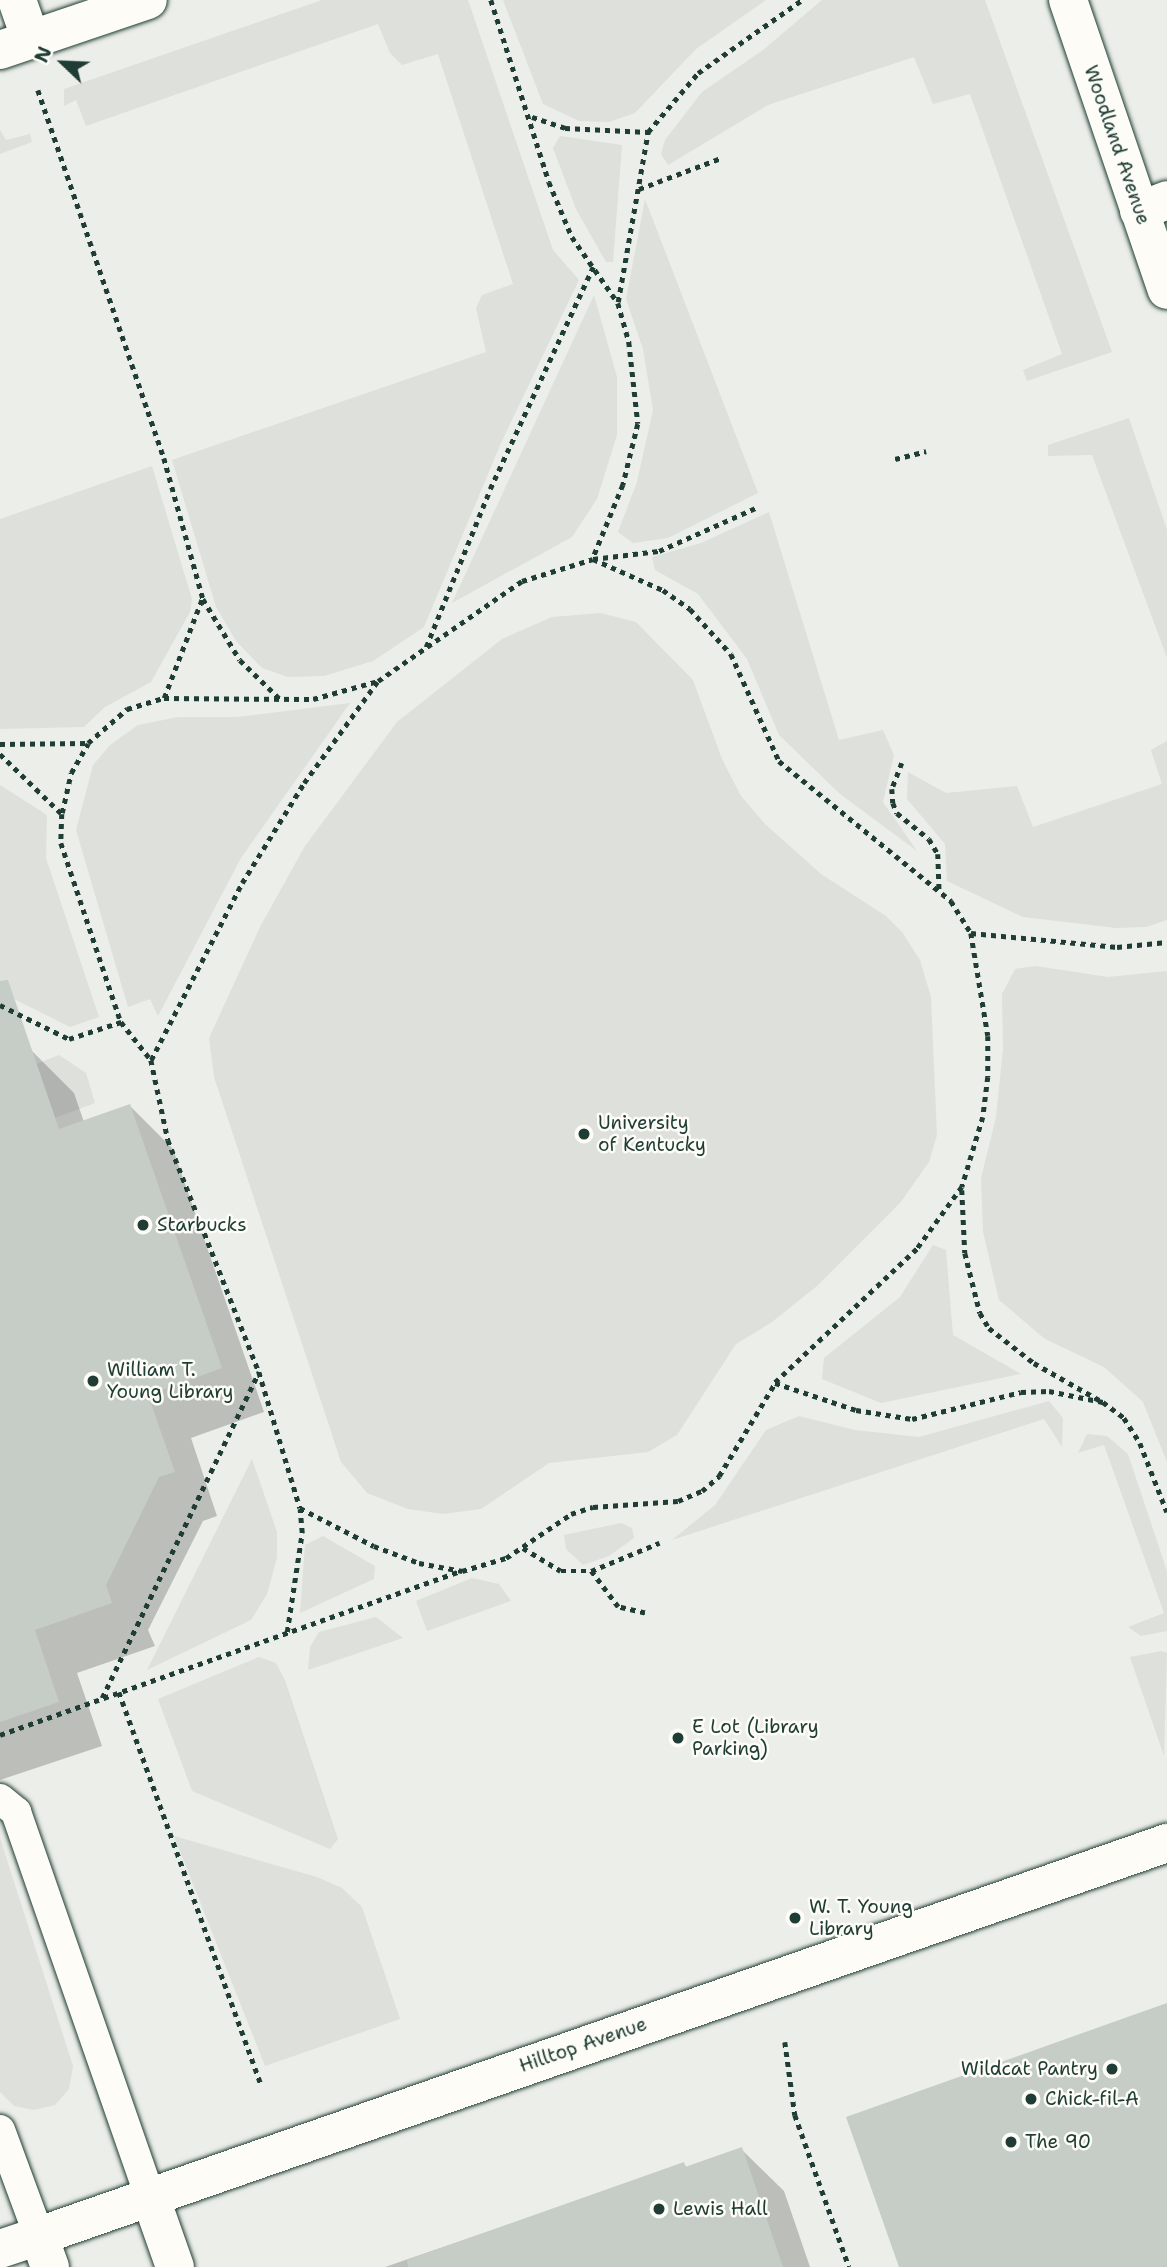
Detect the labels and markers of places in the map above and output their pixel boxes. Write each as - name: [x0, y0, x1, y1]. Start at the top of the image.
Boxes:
- place label: University of Kentucky: [598, 1112, 706, 1156]
- marker: University of Kentucky: [576, 1126, 592, 1142]
- place label: Starbucks: [157, 1214, 247, 1236]
- marker: Starbucks: [135, 1217, 151, 1233]
- place label: William T. Young Library: [107, 1359, 233, 1403]
- marker: William T. Young Library: [85, 1373, 101, 1389]
- place label: E Lot (Library Parking): [692, 1716, 819, 1760]
- marker: E Lot (Library Parking): [670, 1730, 686, 1746]
- place label: W. T. Young Library: [809, 1896, 913, 1940]
- marker: W. T. Young Library: [787, 1910, 803, 1926]
- place label: Wildcat Pantry: [961, 2058, 1098, 2080]
- marker: Wildcat Pantry: [1104, 2061, 1120, 2077]
- place label: Chick-fil-A: [1045, 2088, 1139, 2110]
- marker: Chick-fil-A: [1023, 2091, 1039, 2107]
- place label: The 90: [1025, 2131, 1091, 2153]
- marker: The 90: [1003, 2134, 1019, 2150]
- place label: Lewis Hall: [673, 2198, 768, 2220]
- marker: Lewis Hall: [651, 2201, 667, 2217]

